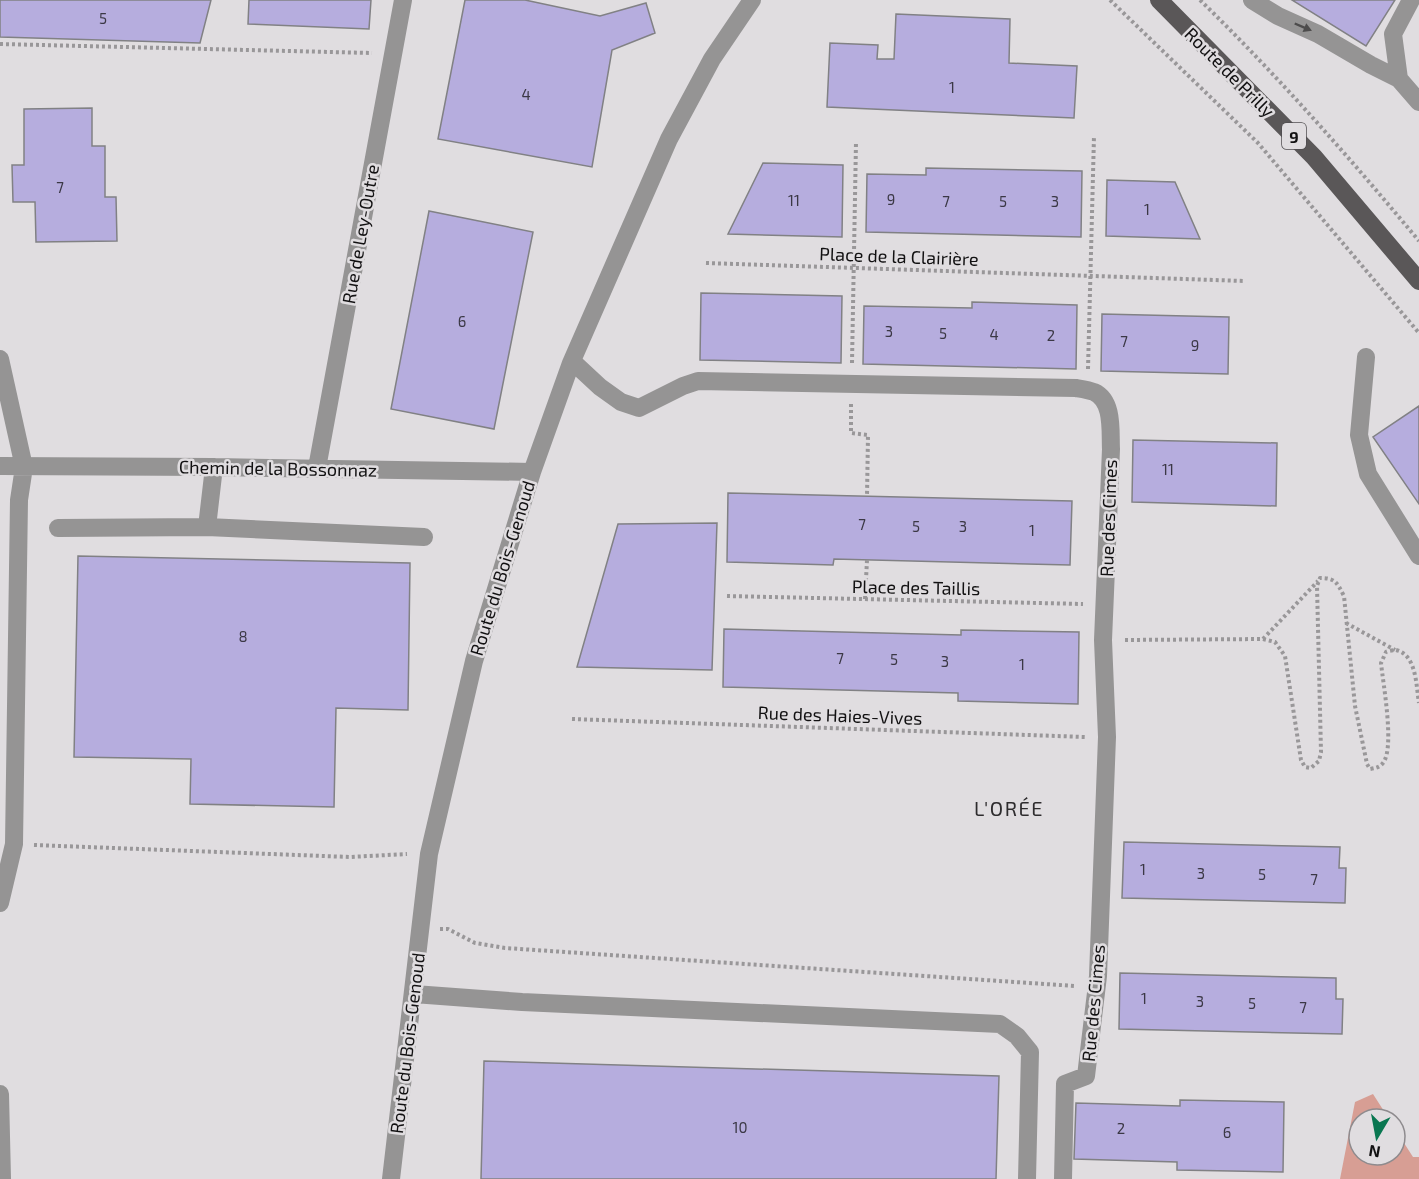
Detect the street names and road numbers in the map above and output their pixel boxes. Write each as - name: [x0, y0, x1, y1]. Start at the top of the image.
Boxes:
- street label: Route de Prilly: [1180, 22, 1280, 122]
- road number: 9: [1282, 123, 1306, 149]
- street label: Rue de Ley-Outre: [337, 163, 383, 305]
- street label: Place de la Clairière: [819, 242, 979, 270]
- street label: Chemin de la Bossonnaz: [179, 455, 377, 481]
- street label: Rue des Cimes: [1095, 459, 1121, 577]
- street label: Route du Bois-Genoud: [465, 478, 539, 658]
- street label: Place des Taillis: [852, 575, 980, 599]
- street label: Rue des Haies-Vives: [757, 701, 923, 729]
- street label: Rue des Cimes: [1077, 944, 1109, 1062]
- street label: Route du Bois-Genoud: [385, 951, 429, 1135]

